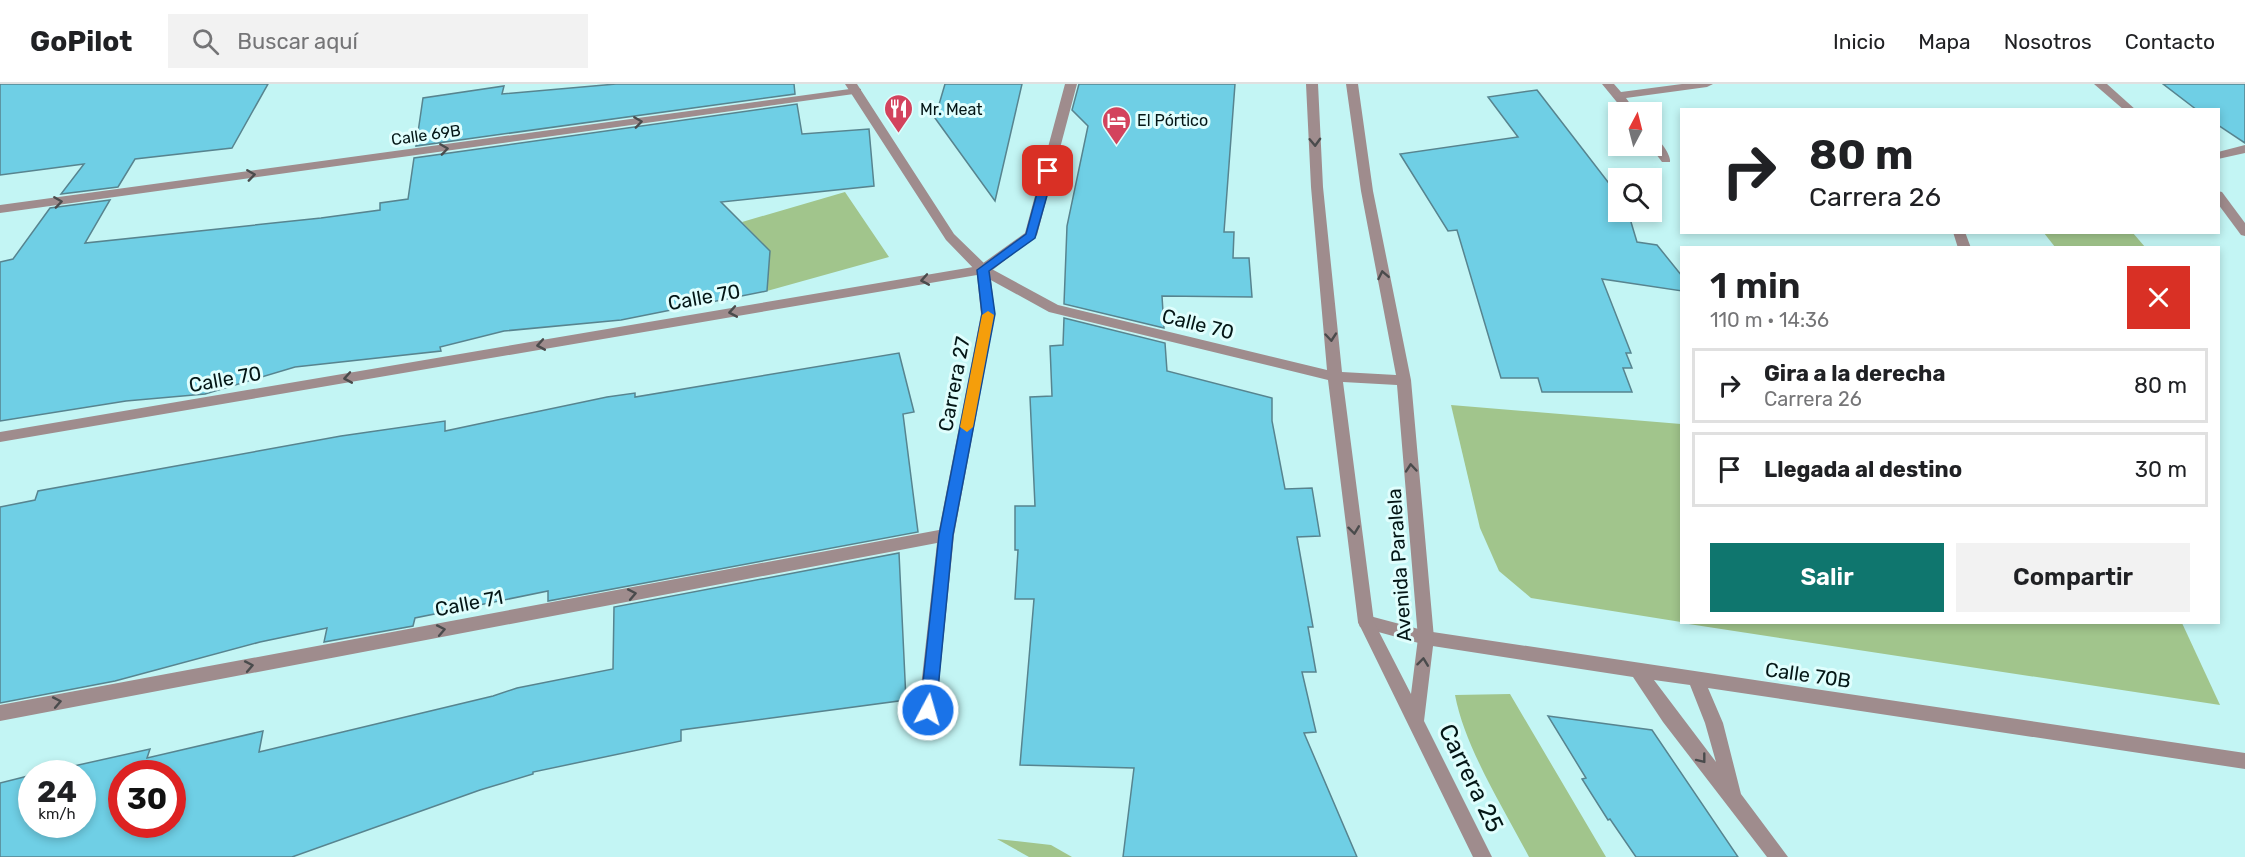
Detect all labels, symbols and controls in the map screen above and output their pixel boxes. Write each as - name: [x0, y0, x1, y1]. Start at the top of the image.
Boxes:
- search box: [168, 14, 588, 68]
- text: GoPilot: [30, 25, 132, 58]
- icon: search: [189, 25, 222, 58]
- text: Buscar aquí: [237, 28, 358, 55]
- text: Inicio: [1833, 29, 1885, 54]
- text: Mapa: [1918, 29, 1971, 54]
- text: Nosotros: [2004, 29, 2092, 54]
- text: Contacto: [2125, 29, 2215, 54]
- restaurant icon: Mr. Meat: [883, 93, 915, 135]
- place label: Mr. Meat: [920, 100, 983, 119]
- north arrow: [1608, 102, 1662, 156]
- map controls: [1608, 102, 1662, 222]
- hotel icon: El Pórtico: [1100, 104, 1132, 146]
- place label: El Pórtico: [1137, 111, 1208, 130]
- one-way arrow: [633, 117, 642, 129]
- street label: Calle 69B: [390, 121, 462, 149]
- text: 80 m: [1809, 130, 1913, 180]
- icon: right: [1710, 132, 1788, 210]
- one-way arrow: [1308, 138, 1321, 147]
- one-way arrow: [440, 143, 449, 155]
- pin: [1022, 145, 1073, 196]
- icon: arrive: [1031, 154, 1064, 187]
- button: search: [1608, 168, 1662, 222]
- one-way arrow: [247, 170, 256, 182]
- text: Carrera 26: [1809, 181, 1941, 213]
- one-way arrow: [53, 196, 63, 208]
- text: 1 min: [1710, 264, 1801, 307]
- button: close: [2127, 266, 2190, 329]
- one-way arrow: [1377, 270, 1390, 280]
- one-way arrow: [920, 273, 930, 285]
- street label: Calle 70: [666, 279, 742, 315]
- street label: Calle 70: [1160, 304, 1236, 344]
- one-way arrow: [728, 306, 737, 318]
- text: 110 m · 14:36: [1710, 308, 1829, 332]
- one-way arrow: [1324, 332, 1337, 341]
- street label: Carrera 27: [933, 335, 975, 433]
- one-way arrow: [536, 338, 546, 351]
- text: Gira a la derecha: [1764, 360, 1945, 387]
- street label: Calle 70: [187, 361, 263, 397]
- icon: right: [1713, 369, 1746, 402]
- one-way arrow: [344, 371, 353, 383]
- text: 80 m: [2134, 372, 2187, 399]
- text: Carrera 26: [1764, 387, 1862, 411]
- icon: arrive: [1713, 453, 1746, 486]
- text: Llegada al destino: [1764, 456, 1962, 483]
- text: 30 m: [2135, 456, 2187, 483]
- one-way arrow: [1405, 463, 1418, 472]
- street label: Avenida Paralela: [1382, 488, 1416, 642]
- one-way arrow: [1347, 526, 1360, 535]
- button: Salir: [1710, 543, 1944, 612]
- button: Compartir: [1956, 543, 2190, 612]
- street label: Calle 71: [433, 585, 505, 621]
- one-way arrow: [627, 588, 637, 601]
- one-way arrow: [435, 624, 445, 637]
- one-way arrow: [1416, 657, 1429, 667]
- street label: Calle 70B: [1764, 657, 1852, 693]
- one-way arrow: [244, 660, 254, 673]
- position arrow: [896, 678, 960, 742]
- one-way arrow: [52, 696, 62, 709]
- street label: Carrera 25: [1433, 719, 1509, 837]
- one-way arrow: [1694, 752, 1705, 763]
- speed limit sign: 30: [108, 760, 186, 838]
- text: 24: [37, 774, 77, 810]
- text: km/h: [38, 805, 76, 823]

